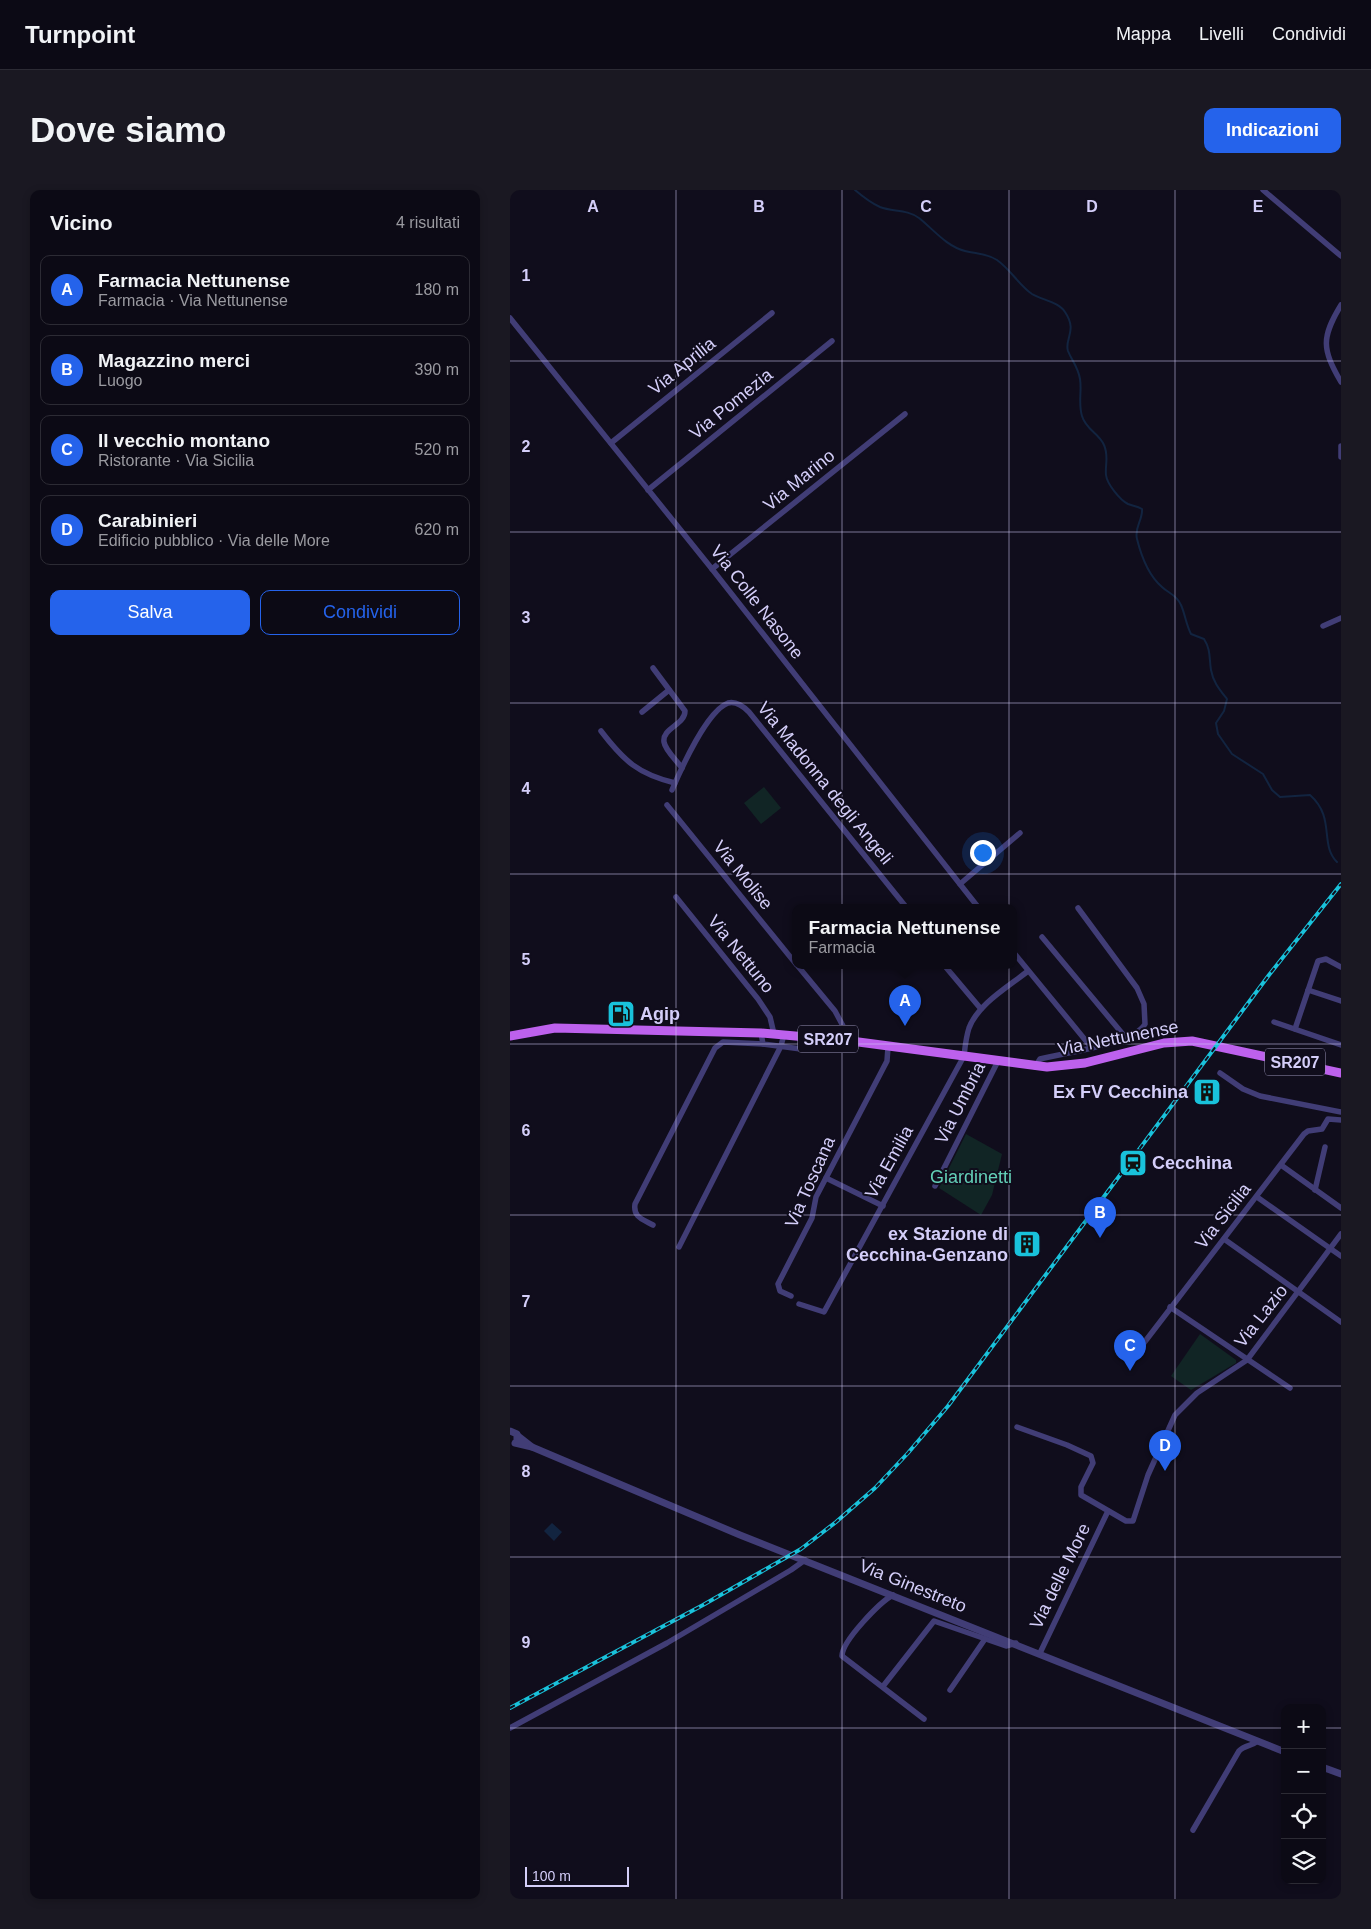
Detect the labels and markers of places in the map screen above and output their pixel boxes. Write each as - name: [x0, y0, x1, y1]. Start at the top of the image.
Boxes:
- pin: A: [889, 985, 921, 1026]
- fuel station icon: Agip: [606, 999, 636, 1029]
- place label: Agip: [640, 1004, 680, 1024]
- building icon: Ex FV Cecchina: [1192, 1077, 1222, 1107]
- place label: Ex FV Cecchina: [1053, 1082, 1189, 1102]
- station icon: Cecchina: [1118, 1148, 1148, 1178]
- place label: Cecchina: [1152, 1153, 1233, 1173]
- pin: B: [1084, 1197, 1116, 1238]
- place label: ex Stazione di Cecchina-Genzano: [846, 1224, 1008, 1265]
- building icon: ex Stazione di Cecchina-Genzano: [1012, 1229, 1042, 1259]
- pin: C: [1114, 1330, 1146, 1371]
- pin: D: [1149, 1430, 1181, 1471]

